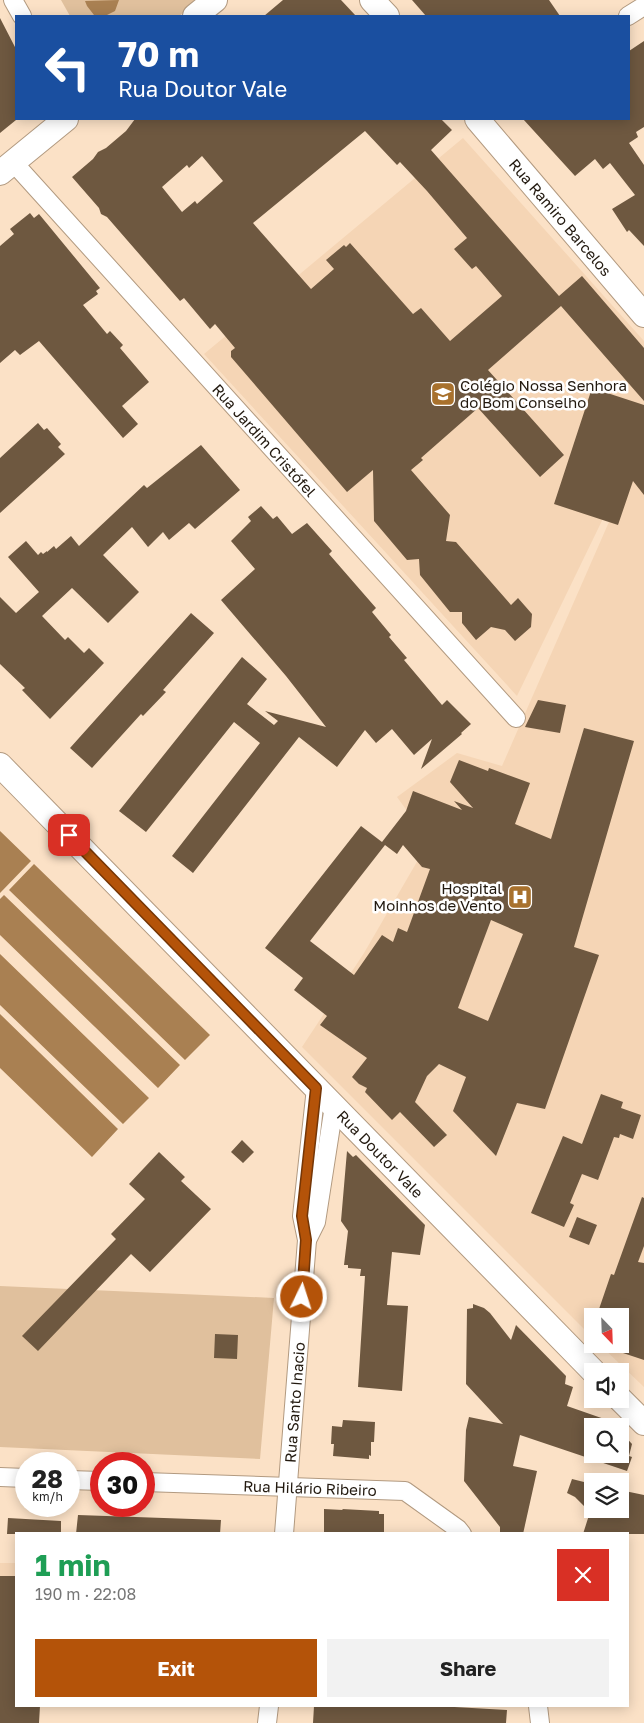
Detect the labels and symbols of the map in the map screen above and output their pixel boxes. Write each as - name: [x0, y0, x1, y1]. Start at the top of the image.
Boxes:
- street label: Rua Ramiro Barcelos: [506, 155, 616, 280]
- place label: Colégio Nossa Senhora do Bom Conselho: [460, 376, 627, 411]
- street label: Rua Jardim Cristófel: [209, 380, 320, 500]
- school or university icon: Colégio Nossa Senhora do Bom Conselho: [430, 381, 456, 407]
- pin: [48, 814, 90, 856]
- place label: Hospital Moinhos de Vento: [373, 879, 502, 914]
- hospital icon: Hospital Moinhos de Vento: [507, 884, 533, 910]
- street label: Rua Doutor Vale: [334, 1106, 428, 1202]
- position arrow: [275, 1270, 327, 1322]
- north arrow: [584, 1308, 629, 1352]
- street label: Rua Santo Inacio: [281, 1341, 308, 1463]
- speed limit sign: 30: [90, 1452, 155, 1517]
- street label: Rua Hilário Ribeiro: [243, 1476, 377, 1499]

